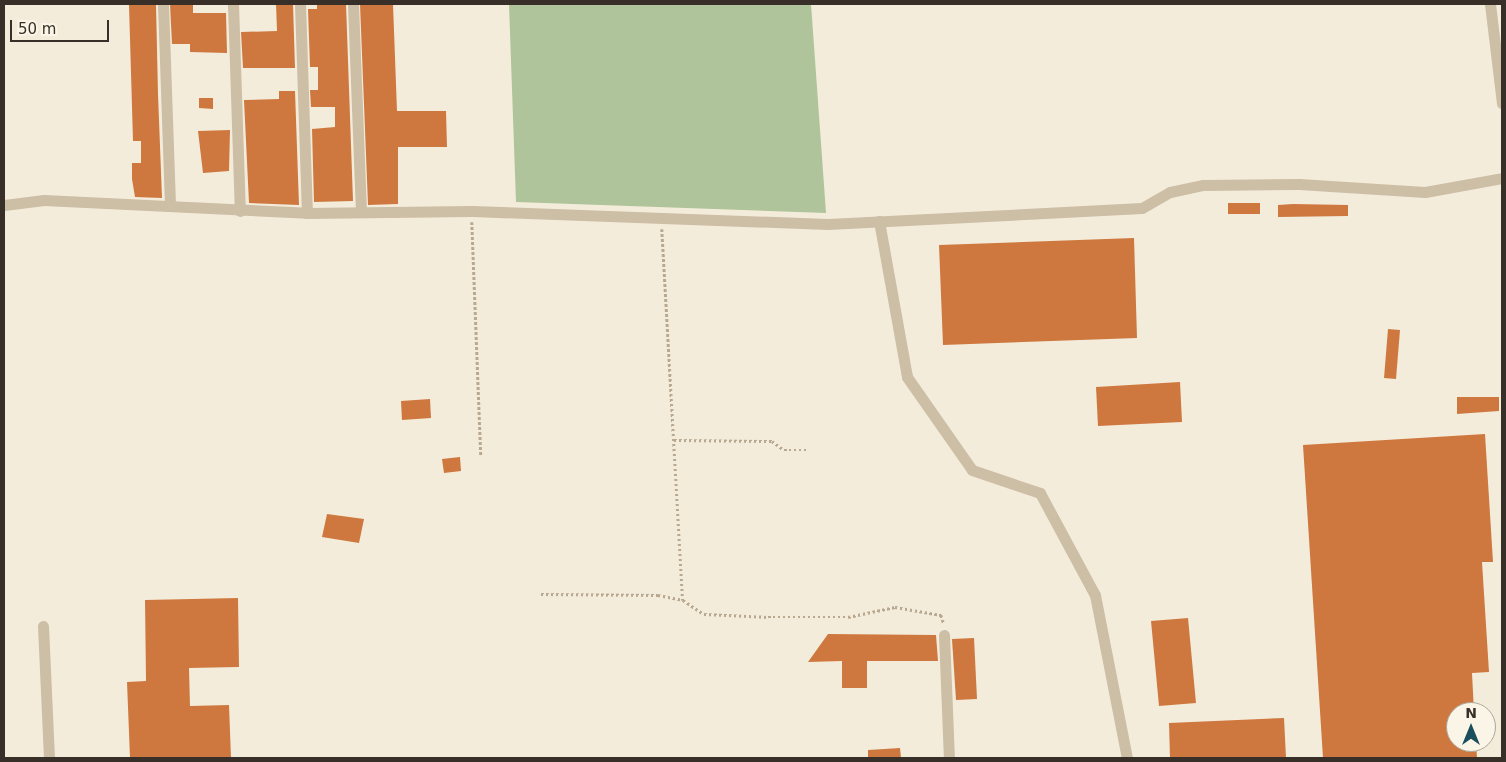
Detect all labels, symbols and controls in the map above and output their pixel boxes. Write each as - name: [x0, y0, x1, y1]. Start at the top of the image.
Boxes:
- scale bar: [12, 10, 111, 42]
- text: 50 m: [18, 20, 56, 38]
- north arrow: [1446, 702, 1496, 752]
- text: N: [1465, 705, 1477, 721]

